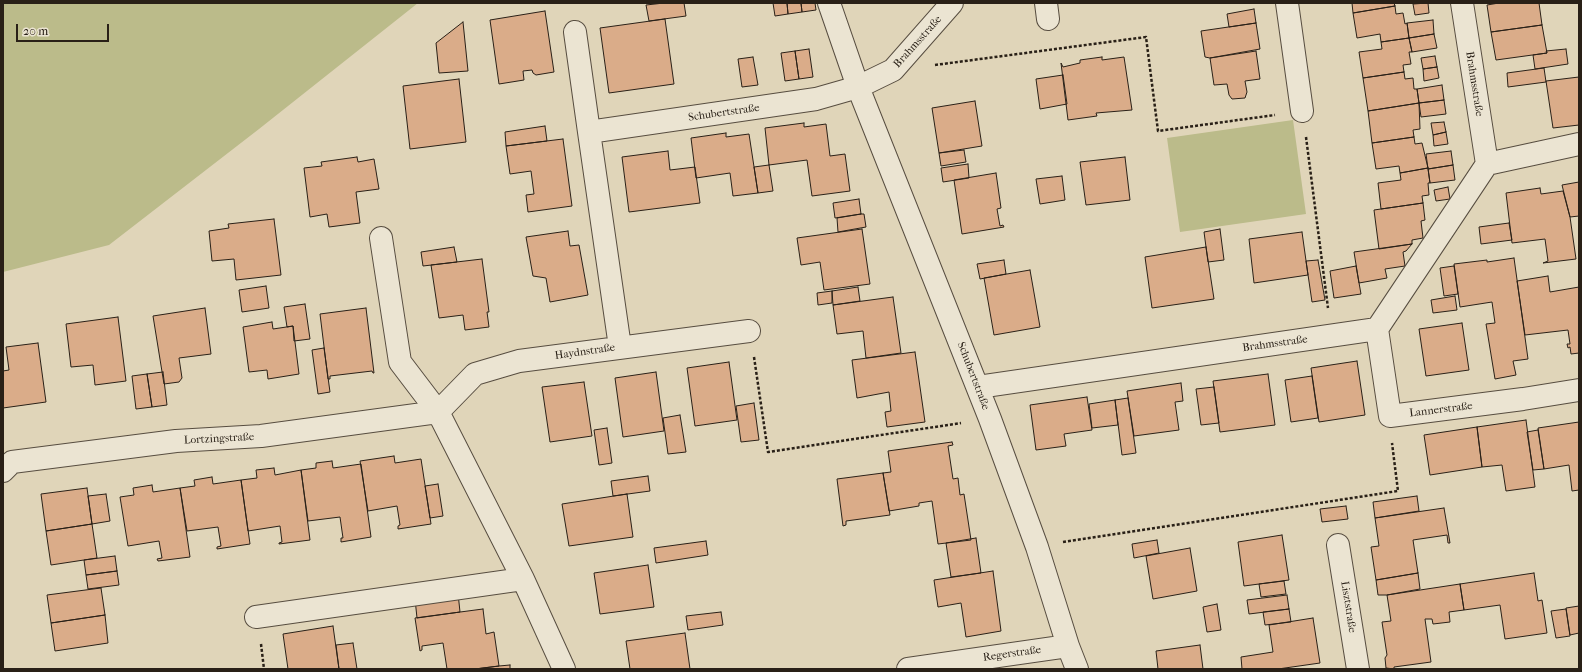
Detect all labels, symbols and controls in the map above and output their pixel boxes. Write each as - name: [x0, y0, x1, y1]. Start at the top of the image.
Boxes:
- street label: Brahmsstraße: [891, 13, 945, 71]
- scale bar: [18, 16, 111, 42]
- text: 20 m: [23, 24, 48, 38]
- street label: Brahmsstraße: [1462, 51, 1486, 117]
- street label: Schubertstraße: [688, 101, 760, 125]
- street label: Brahmsstraße: [1242, 333, 1308, 355]
- street label: Schubertstraße: [954, 340, 992, 412]
- street label: Haydnstraße: [554, 341, 616, 363]
- street label: Lannerstraße: [1409, 400, 1473, 420]
- street label: Lortzingstraße: [183, 431, 255, 447]
- street label: Lisztstraße: [1337, 580, 1359, 634]
- street label: Regerstraße: [982, 643, 1042, 665]

